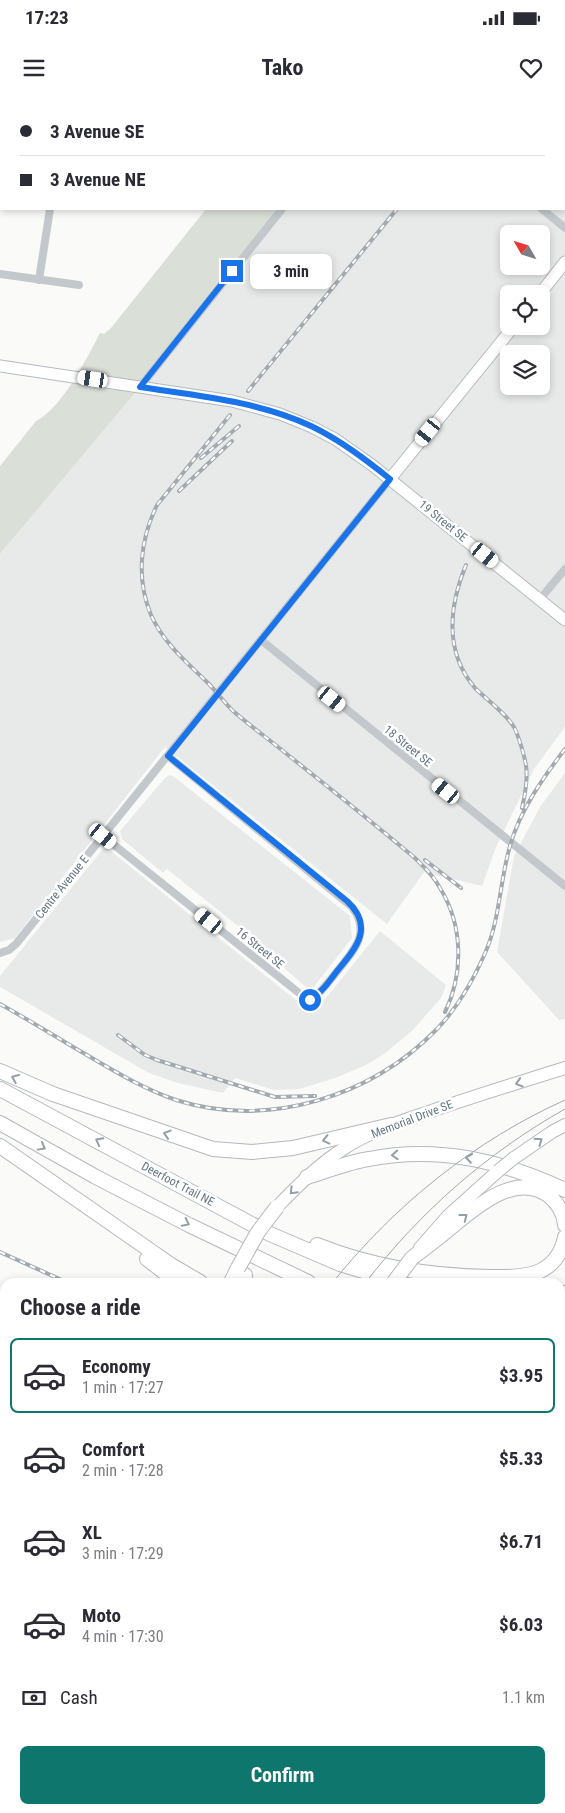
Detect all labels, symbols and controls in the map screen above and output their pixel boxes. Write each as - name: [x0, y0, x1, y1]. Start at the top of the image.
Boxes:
- text: 17:23: [25, 6, 69, 29]
- icon: menu: [20, 54, 48, 82]
- icon: heart: [517, 54, 545, 82]
- text: Tako: [262, 55, 303, 80]
- text: 3 Avenue SE: [50, 120, 144, 143]
- text: 3 Avenue NE: [50, 168, 145, 191]
- north arrow: [500, 225, 550, 275]
- map controls: [500, 225, 550, 395]
- callout: 3 min: [250, 254, 332, 288]
- route end: [221, 260, 243, 282]
- text: 3 min: [273, 262, 309, 281]
- button: locate: [500, 285, 550, 335]
- button: layers: [500, 345, 550, 395]
- car: [77, 369, 108, 389]
- car: [412, 416, 443, 448]
- street label: 19 Street SE: [416, 497, 470, 545]
- car: [468, 540, 501, 570]
- car: [315, 684, 348, 714]
- street label: 18 Street SE: [381, 722, 435, 770]
- car: [429, 776, 462, 806]
- car: [86, 821, 119, 851]
- street label: Centre Avenue E: [32, 853, 92, 921]
- car: [192, 906, 225, 936]
- street label: 16 Street SE: [233, 924, 287, 972]
- route start: [299, 989, 321, 1011]
- one-way arrow: [11, 1073, 20, 1084]
- one-way arrow: [515, 1077, 523, 1087]
- street label: Memorial Drive SE: [369, 1097, 455, 1141]
- one-way arrow: [163, 1130, 172, 1140]
- one-way arrow: [322, 1134, 331, 1145]
- one-way arrow: [95, 1138, 104, 1148]
- one-way arrow: [533, 1138, 543, 1147]
- one-way arrow: [37, 1140, 46, 1150]
- one-way arrow: [391, 1150, 399, 1161]
- one-way arrow: [465, 1153, 474, 1163]
- street label: Deerfoot Trail NE: [139, 1159, 217, 1209]
- one-way arrow: [290, 1185, 299, 1194]
- one-way arrow: [459, 1214, 468, 1223]
- one-way arrow: [181, 1217, 190, 1227]
- text: Choose a ride: [20, 1295, 141, 1320]
- icon: car: [22, 1353, 67, 1398]
- text: Economy: [82, 1355, 151, 1378]
- text: $3.95: [499, 1364, 543, 1387]
- text: 1 min · 17:27: [82, 1378, 164, 1397]
- icon: car: [22, 1436, 67, 1481]
- text: Comfort: [82, 1438, 145, 1461]
- text: $5.33: [499, 1447, 543, 1470]
- text: 2 min · 17:28: [82, 1461, 164, 1480]
- icon: car: [22, 1519, 67, 1564]
- text: XL: [82, 1521, 102, 1544]
- text: $6.71: [499, 1530, 543, 1553]
- text: 3 min · 17:29: [82, 1544, 164, 1563]
- icon: car: [22, 1602, 67, 1647]
- text: Moto: [82, 1604, 121, 1627]
- text: $6.03: [499, 1613, 543, 1636]
- text: 4 min · 17:30: [82, 1627, 164, 1646]
- icon: cash: [20, 1684, 48, 1712]
- text: Cash: [60, 1686, 98, 1709]
- text: 1.1 km: [502, 1688, 545, 1707]
- button: Confirm: [20, 1746, 545, 1804]

